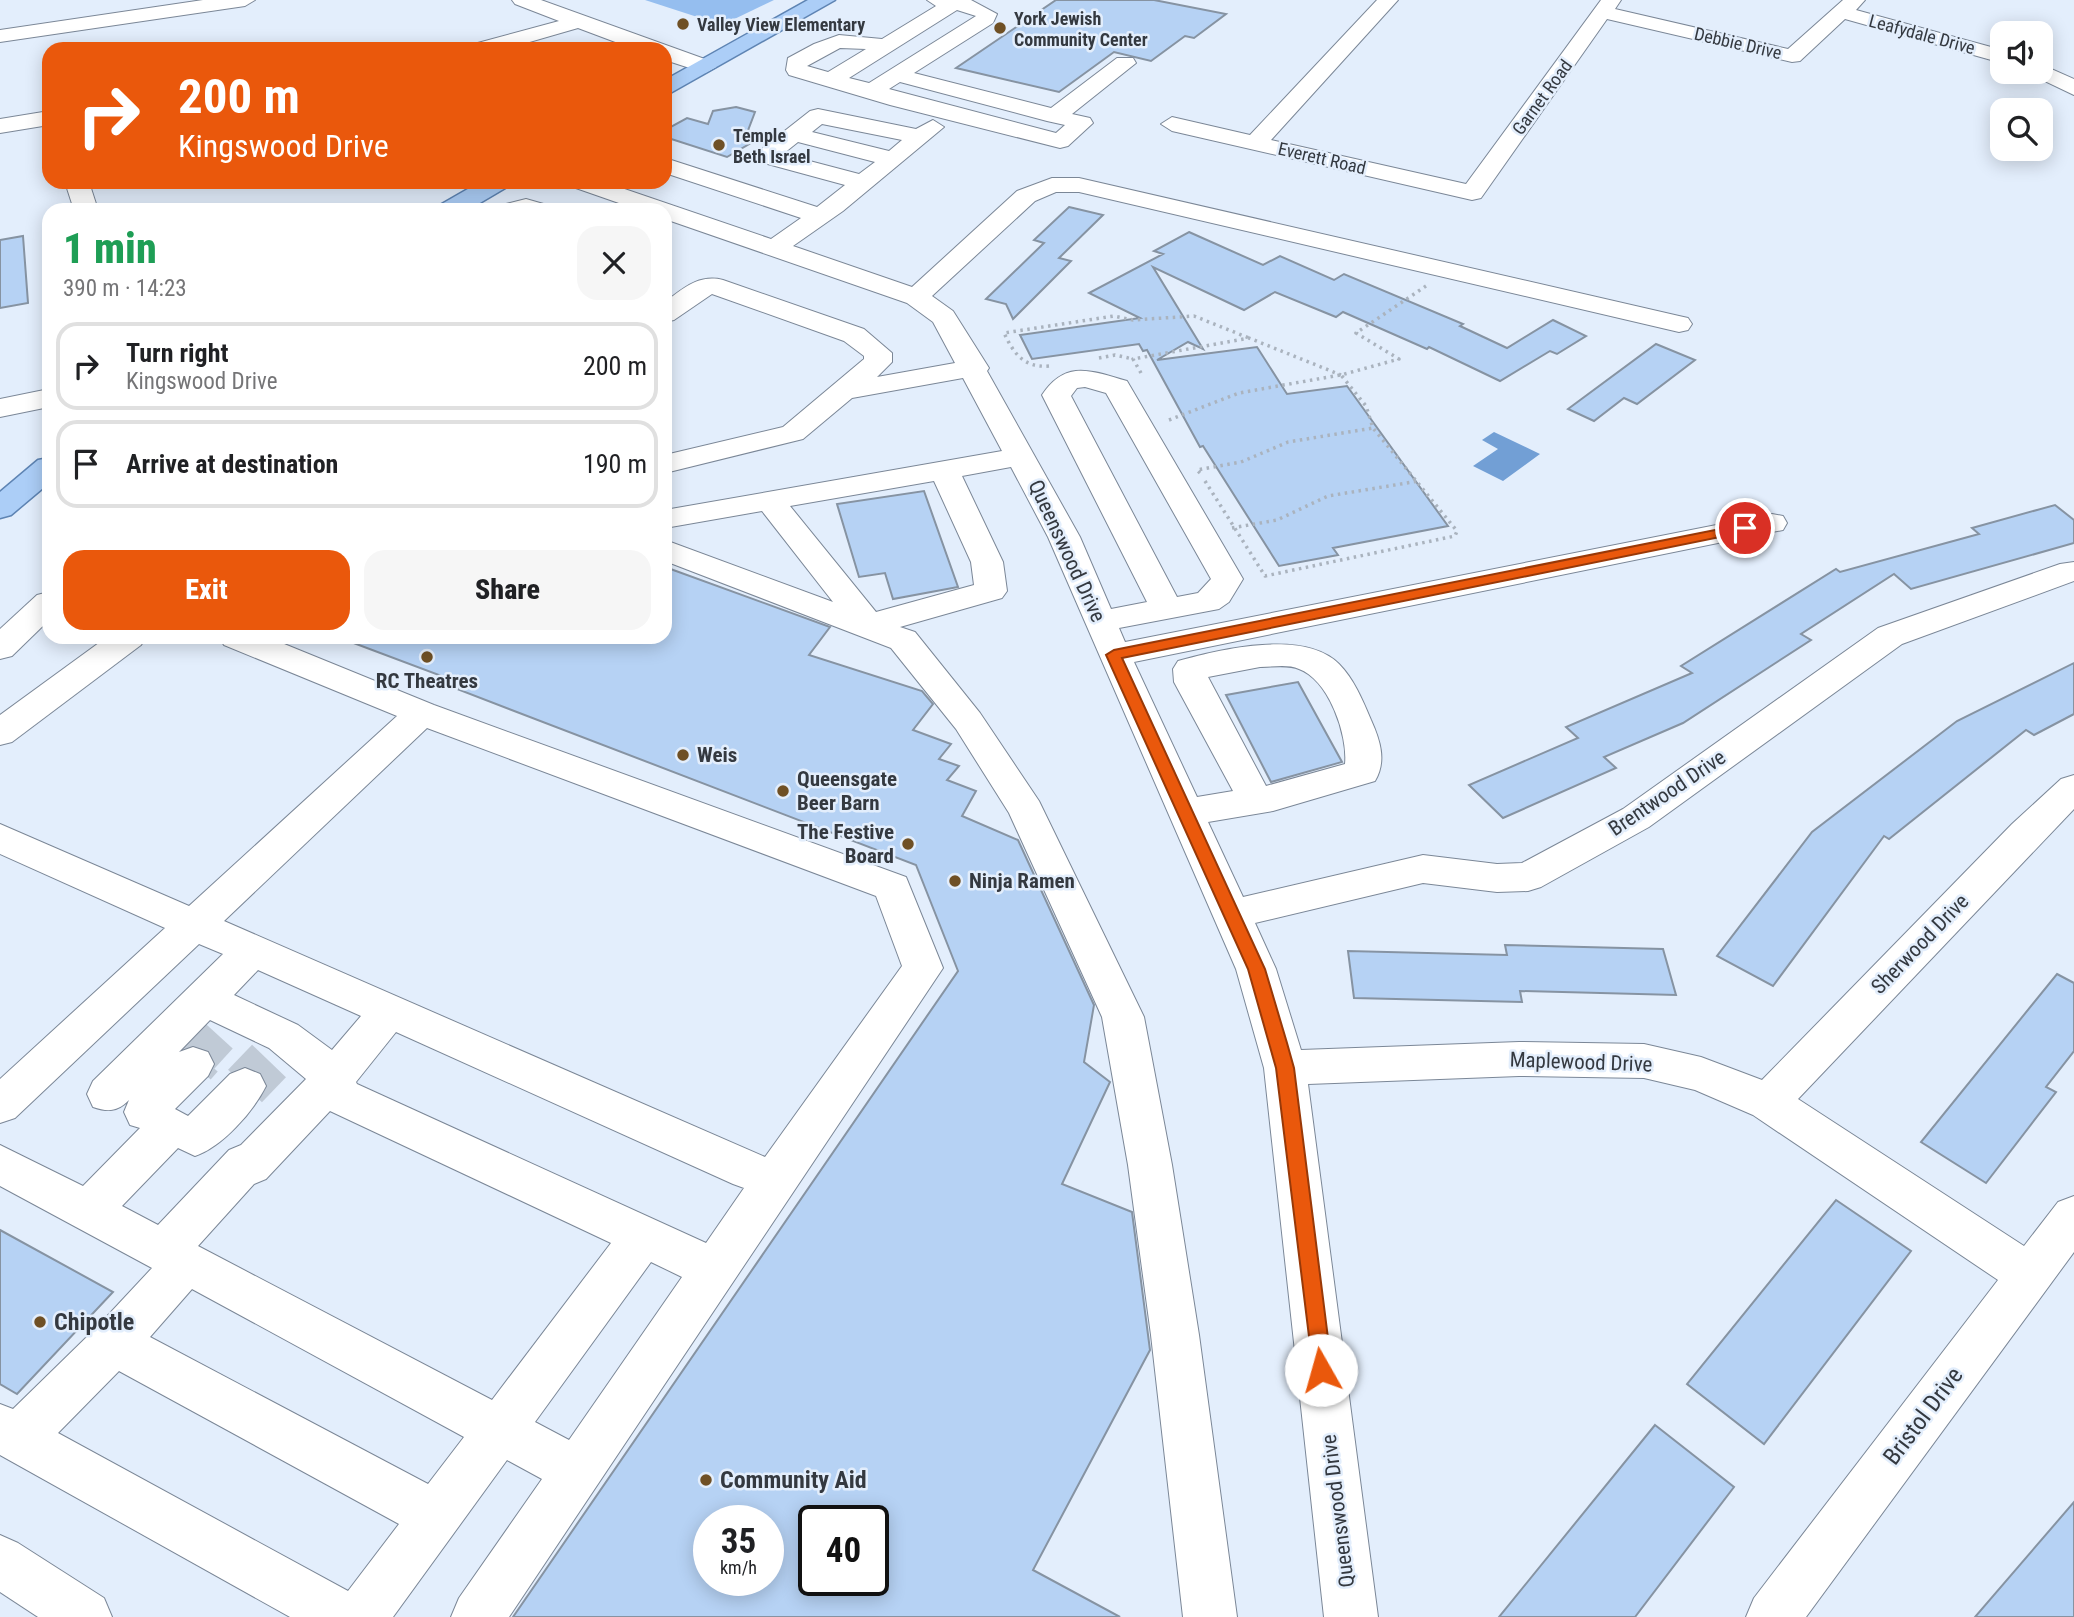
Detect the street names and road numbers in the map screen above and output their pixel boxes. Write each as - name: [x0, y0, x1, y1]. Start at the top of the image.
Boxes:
- street label: Leafydale Drive: [1867, 10, 1977, 58]
- street label: Debbie Drive: [1692, 23, 1784, 63]
- street label: Garnet Road: [1508, 55, 1576, 139]
- street label: Everett Road: [1276, 138, 1368, 178]
- street label: Queenswood Drive: [1024, 476, 1110, 626]
- street label: Brentwood Drive: [1604, 745, 1730, 841]
- street label: Sherwood Drive: [1866, 889, 1974, 999]
- street label: Maplewood Drive: [1509, 1048, 1653, 1076]
- street label: Bristol Drive: [1877, 1362, 1969, 1470]
- street label: Queenswood Drive: [1317, 1433, 1359, 1589]

